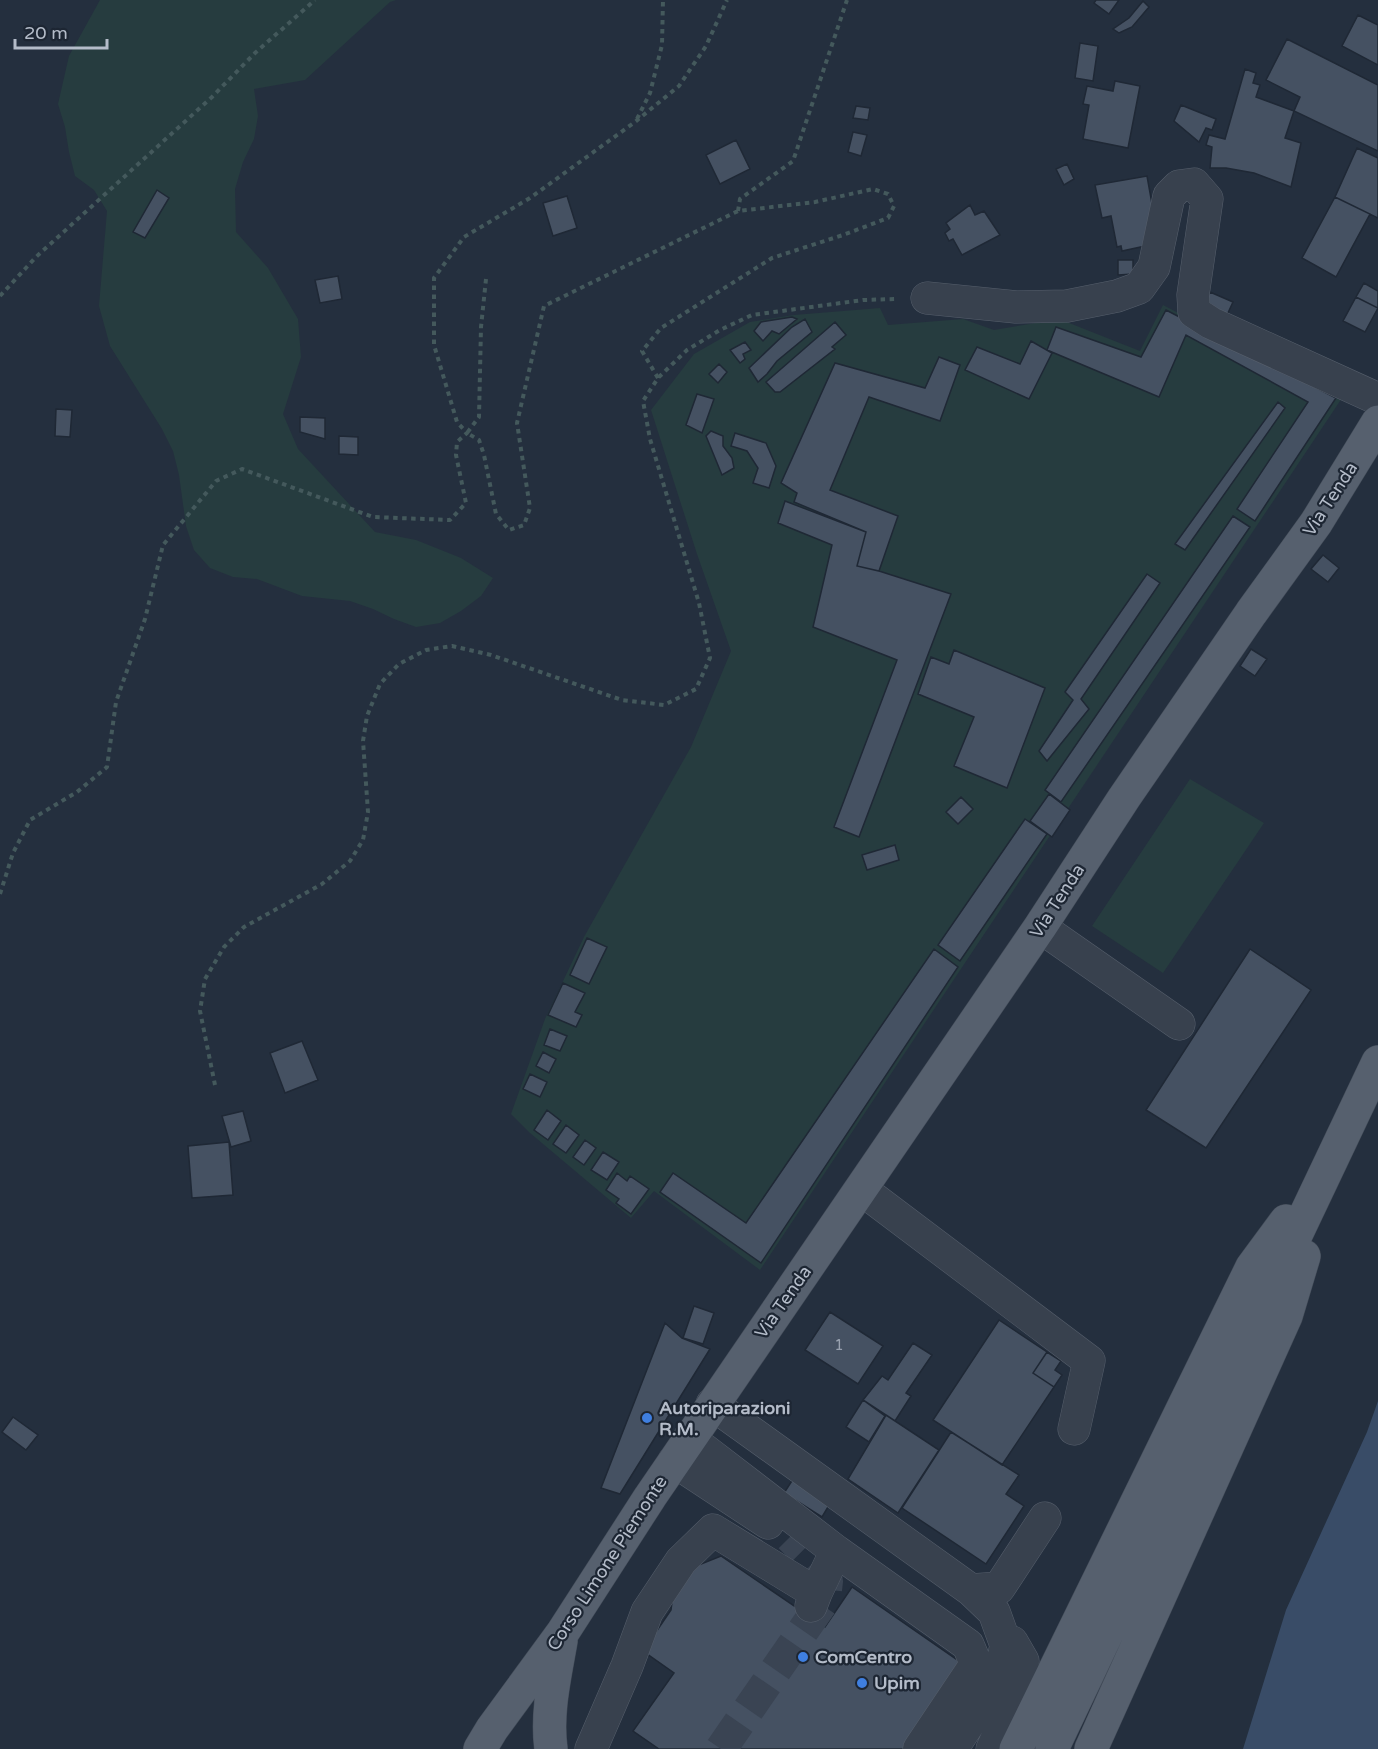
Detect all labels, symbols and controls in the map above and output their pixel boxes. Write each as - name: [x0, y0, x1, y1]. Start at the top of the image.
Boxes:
- scale bar: [15, 12, 106, 50]
- text: 20 m: [24, 22, 68, 44]
- street label: Via Tenda: [1298, 458, 1362, 540]
- street label: Via Tenda: [1025, 860, 1089, 942]
- street label: Via Tenda: [750, 1261, 816, 1343]
- house number: 1: [834, 1336, 844, 1354]
- place label: Autoriparazioni R.M.: [659, 1397, 791, 1440]
- marker: Autoriparazioni R.M.: [640, 1411, 654, 1425]
- street label: Corso Limone Piemonte: [542, 1471, 672, 1655]
- place label: ComCentro: [815, 1646, 912, 1668]
- marker: ComCentro: [796, 1650, 810, 1664]
- place label: Upim: [874, 1672, 920, 1694]
- marker: Upim: [855, 1676, 869, 1690]

